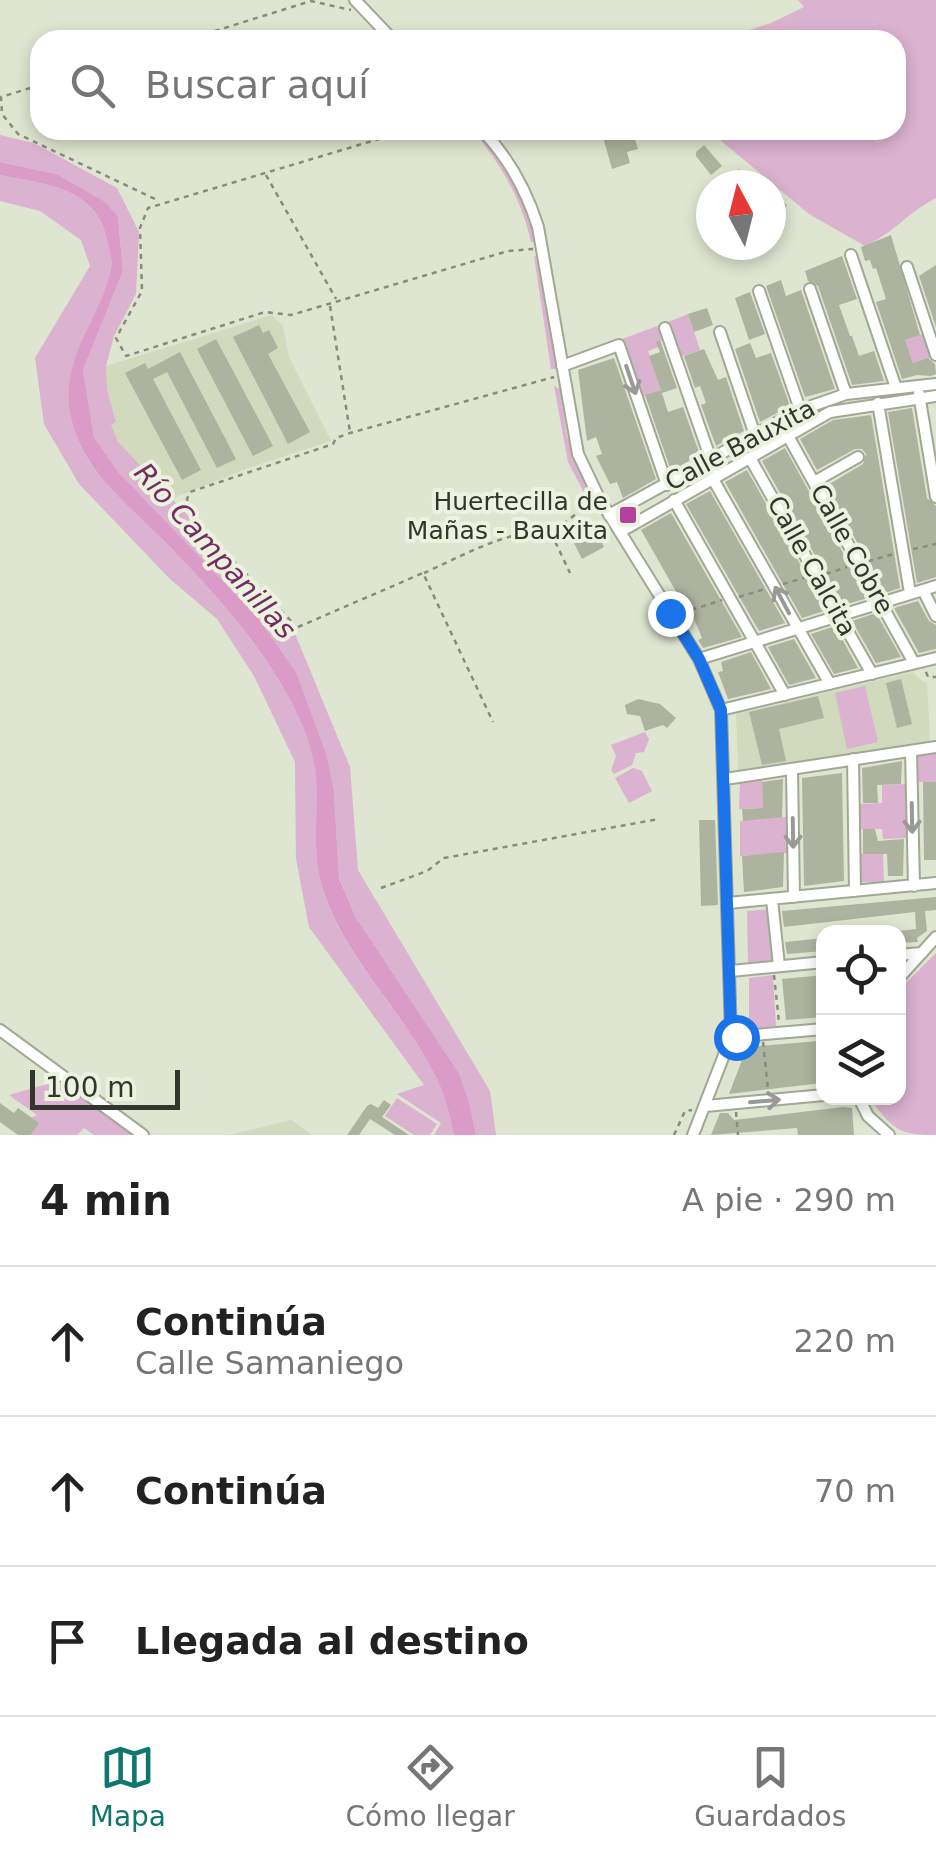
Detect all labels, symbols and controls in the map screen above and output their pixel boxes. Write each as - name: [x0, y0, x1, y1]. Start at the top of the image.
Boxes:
- search box: [30, 30, 906, 140]
- icon: search: [65, 58, 120, 113]
- text: Buscar aquí: [145, 63, 369, 107]
- north arrow: [696, 170, 786, 260]
- one-way arrow: [624, 364, 642, 395]
- street label: Calle Bauxita: [660, 393, 820, 497]
- water label: Río Campanillas: [127, 456, 303, 646]
- street label: Calle Cobre: [804, 479, 900, 619]
- place label: Huertecilla de Mañas - Bauxita: [407, 487, 608, 545]
- street label: Calle Calcita: [762, 491, 862, 641]
- marker: Huertecilla de Mañas - Bauxita: [617, 504, 639, 526]
- one-way arrow: [771, 585, 791, 615]
- route end: [648, 591, 694, 637]
- one-way arrow: [903, 802, 922, 834]
- one-way arrow: [784, 816, 802, 849]
- map controls: [816, 925, 906, 1105]
- button: locate: [816, 925, 906, 1015]
- route start: [714, 1015, 760, 1061]
- button: layers: [816, 1015, 906, 1105]
- scale bar: [30, 1065, 180, 1110]
- text: 100 m: [45, 1071, 135, 1104]
- one-way arrow: [748, 1091, 781, 1110]
- text: 4 min: [40, 1176, 172, 1225]
- text: A pie · 290 m: [682, 1181, 896, 1219]
- text: Continúa: [135, 1300, 327, 1344]
- icon: ahead: [40, 1314, 95, 1369]
- text: 220 m: [794, 1322, 896, 1360]
- text: Calle Samaniego: [135, 1344, 404, 1382]
- icon: ahead: [40, 1464, 95, 1519]
- text: Continúa: [135, 1469, 327, 1513]
- text: 70 m: [814, 1472, 896, 1510]
- icon: arrive: [40, 1614, 95, 1669]
- text: Llegada al destino: [135, 1619, 529, 1663]
- tab: Mapa: [90, 1740, 166, 1833]
- tab: Cómo llegar: [345, 1740, 515, 1833]
- tab: Guardados: [694, 1740, 846, 1833]

